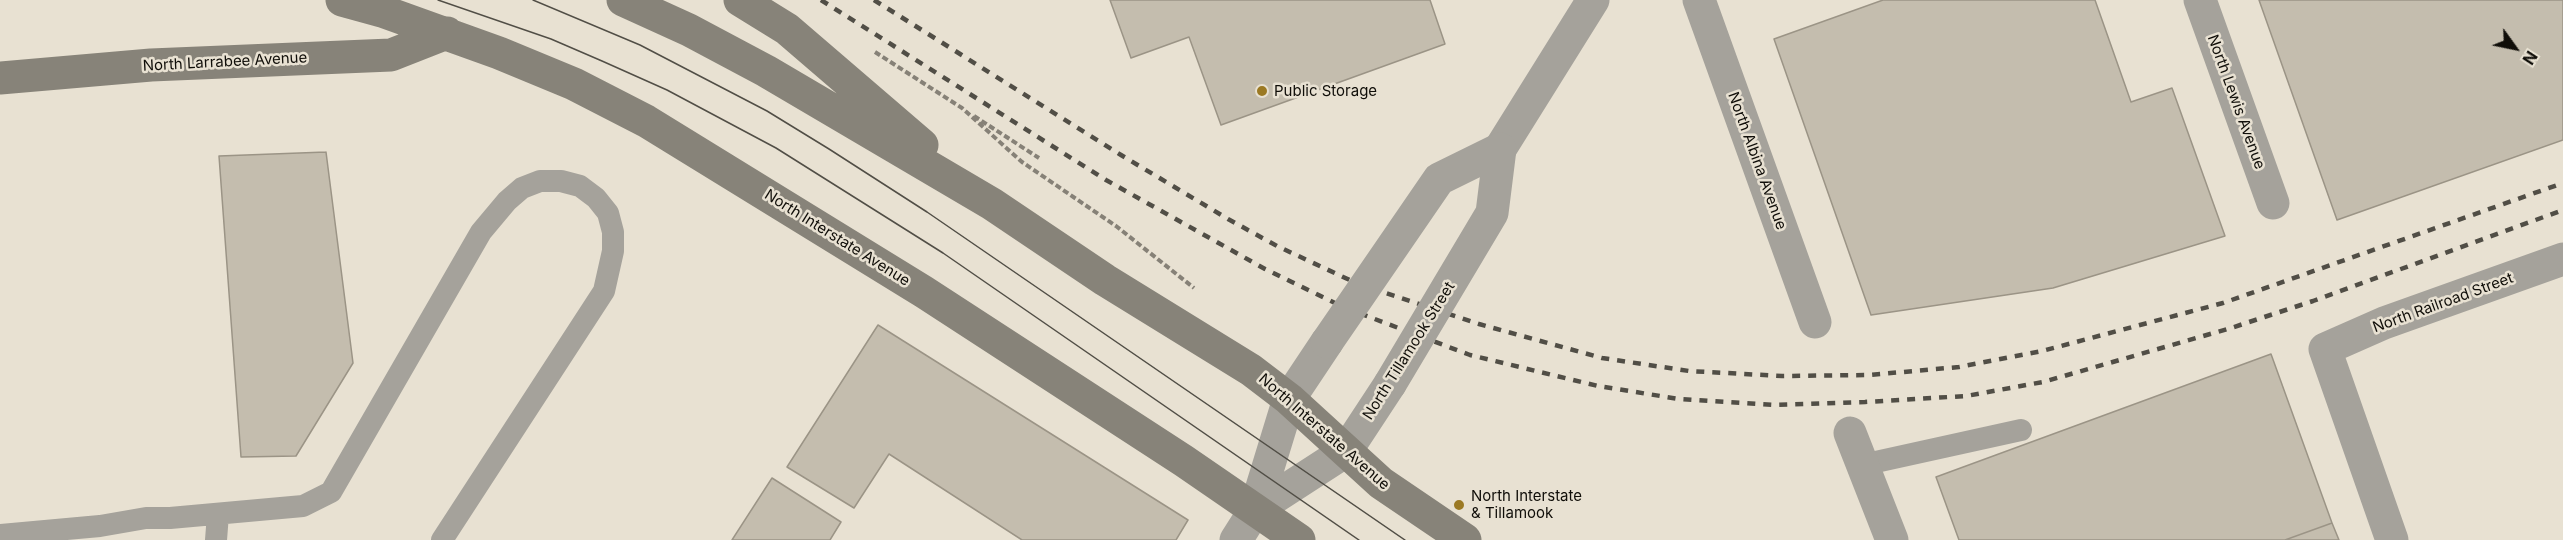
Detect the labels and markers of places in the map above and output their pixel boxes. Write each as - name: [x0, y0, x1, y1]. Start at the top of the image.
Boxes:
- place label: Public Storage: [1274, 82, 1377, 100]
- marker: Public Storage: [1255, 84, 1269, 98]
- place label: North Interstate & Tillamook: [1471, 487, 1582, 522]
- marker: North Interstate & Tillamook: [1452, 498, 1466, 512]

